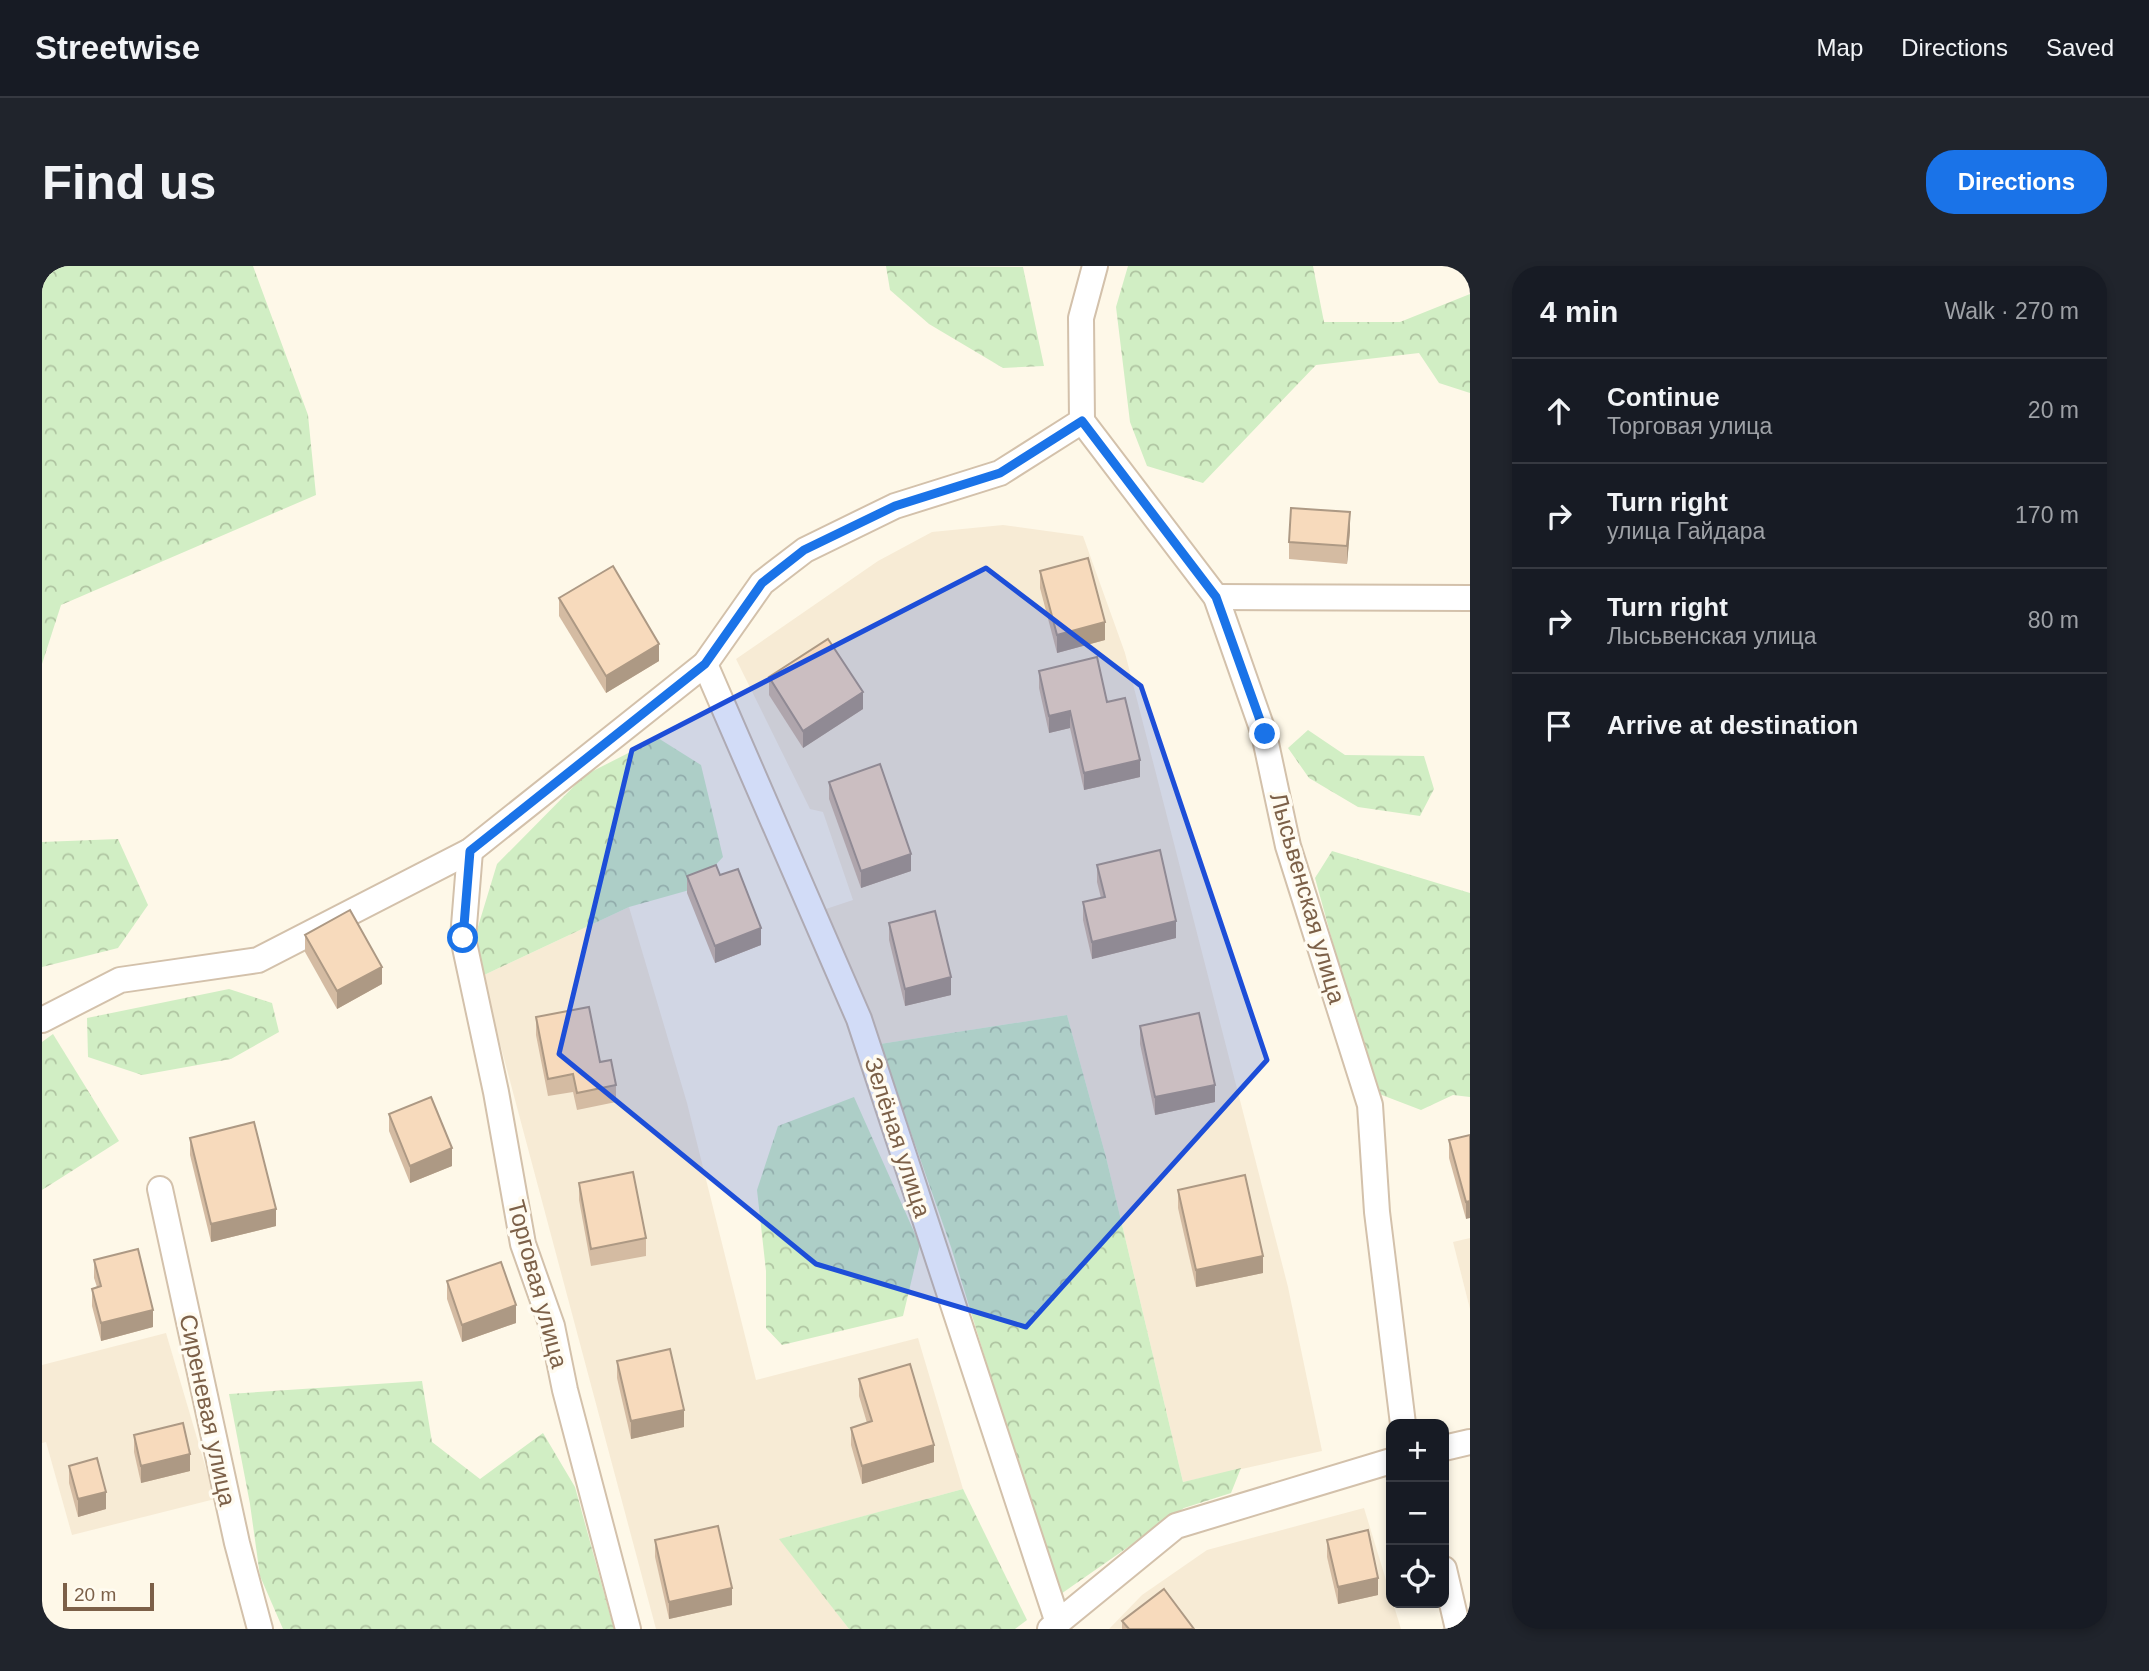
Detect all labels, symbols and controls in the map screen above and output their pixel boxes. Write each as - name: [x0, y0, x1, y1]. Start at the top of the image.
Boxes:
- text: Streetwise: [35, 29, 200, 66]
- text: Map: [1817, 34, 1863, 61]
- text: Directions: [1901, 34, 2008, 61]
- text: Saved: [2046, 34, 2114, 61]
- button: Directions: [1926, 150, 2107, 214]
- text: Find us: [42, 155, 216, 209]
- text: 4 min: [1540, 295, 1618, 328]
- text: Walk · 270 m: [1944, 298, 2079, 324]
- text: Continue: [1607, 382, 1720, 412]
- icon: ahead: [1540, 392, 1578, 430]
- text: 20 m: [2028, 397, 2079, 423]
- text: Торговая улица: [1607, 413, 1772, 439]
- text: Turn right: [1607, 487, 1728, 517]
- icon: right: [1540, 497, 1578, 535]
- text: 170 m: [2015, 502, 2079, 528]
- text: улица Гайдара: [1607, 518, 1765, 544]
- text: Turn right: [1607, 592, 1728, 622]
- icon: right: [1540, 602, 1578, 640]
- text: 80 m: [2028, 607, 2079, 633]
- text: Лысьвенская улица: [1607, 623, 1817, 649]
- icon: arrive: [1540, 707, 1578, 745]
- text: Arrive at destination: [1607, 710, 1858, 740]
- route end: [1249, 718, 1280, 749]
- street label: Лысьвенская улица: [1265, 789, 1351, 1007]
- route start: [447, 922, 478, 953]
- street label: Зелёная улица: [859, 1054, 937, 1221]
- street label: Торговая улица: [503, 1197, 574, 1371]
- street label: Сиреневая улица: [174, 1312, 242, 1509]
- map controls: [1386, 1419, 1449, 1608]
- button: +: [1386, 1419, 1449, 1482]
- button: −: [1386, 1482, 1449, 1545]
- button: locate: [1386, 1545, 1449, 1608]
- scale bar: [63, 1580, 154, 1612]
- text: 20 m: [74, 1584, 116, 1605]

